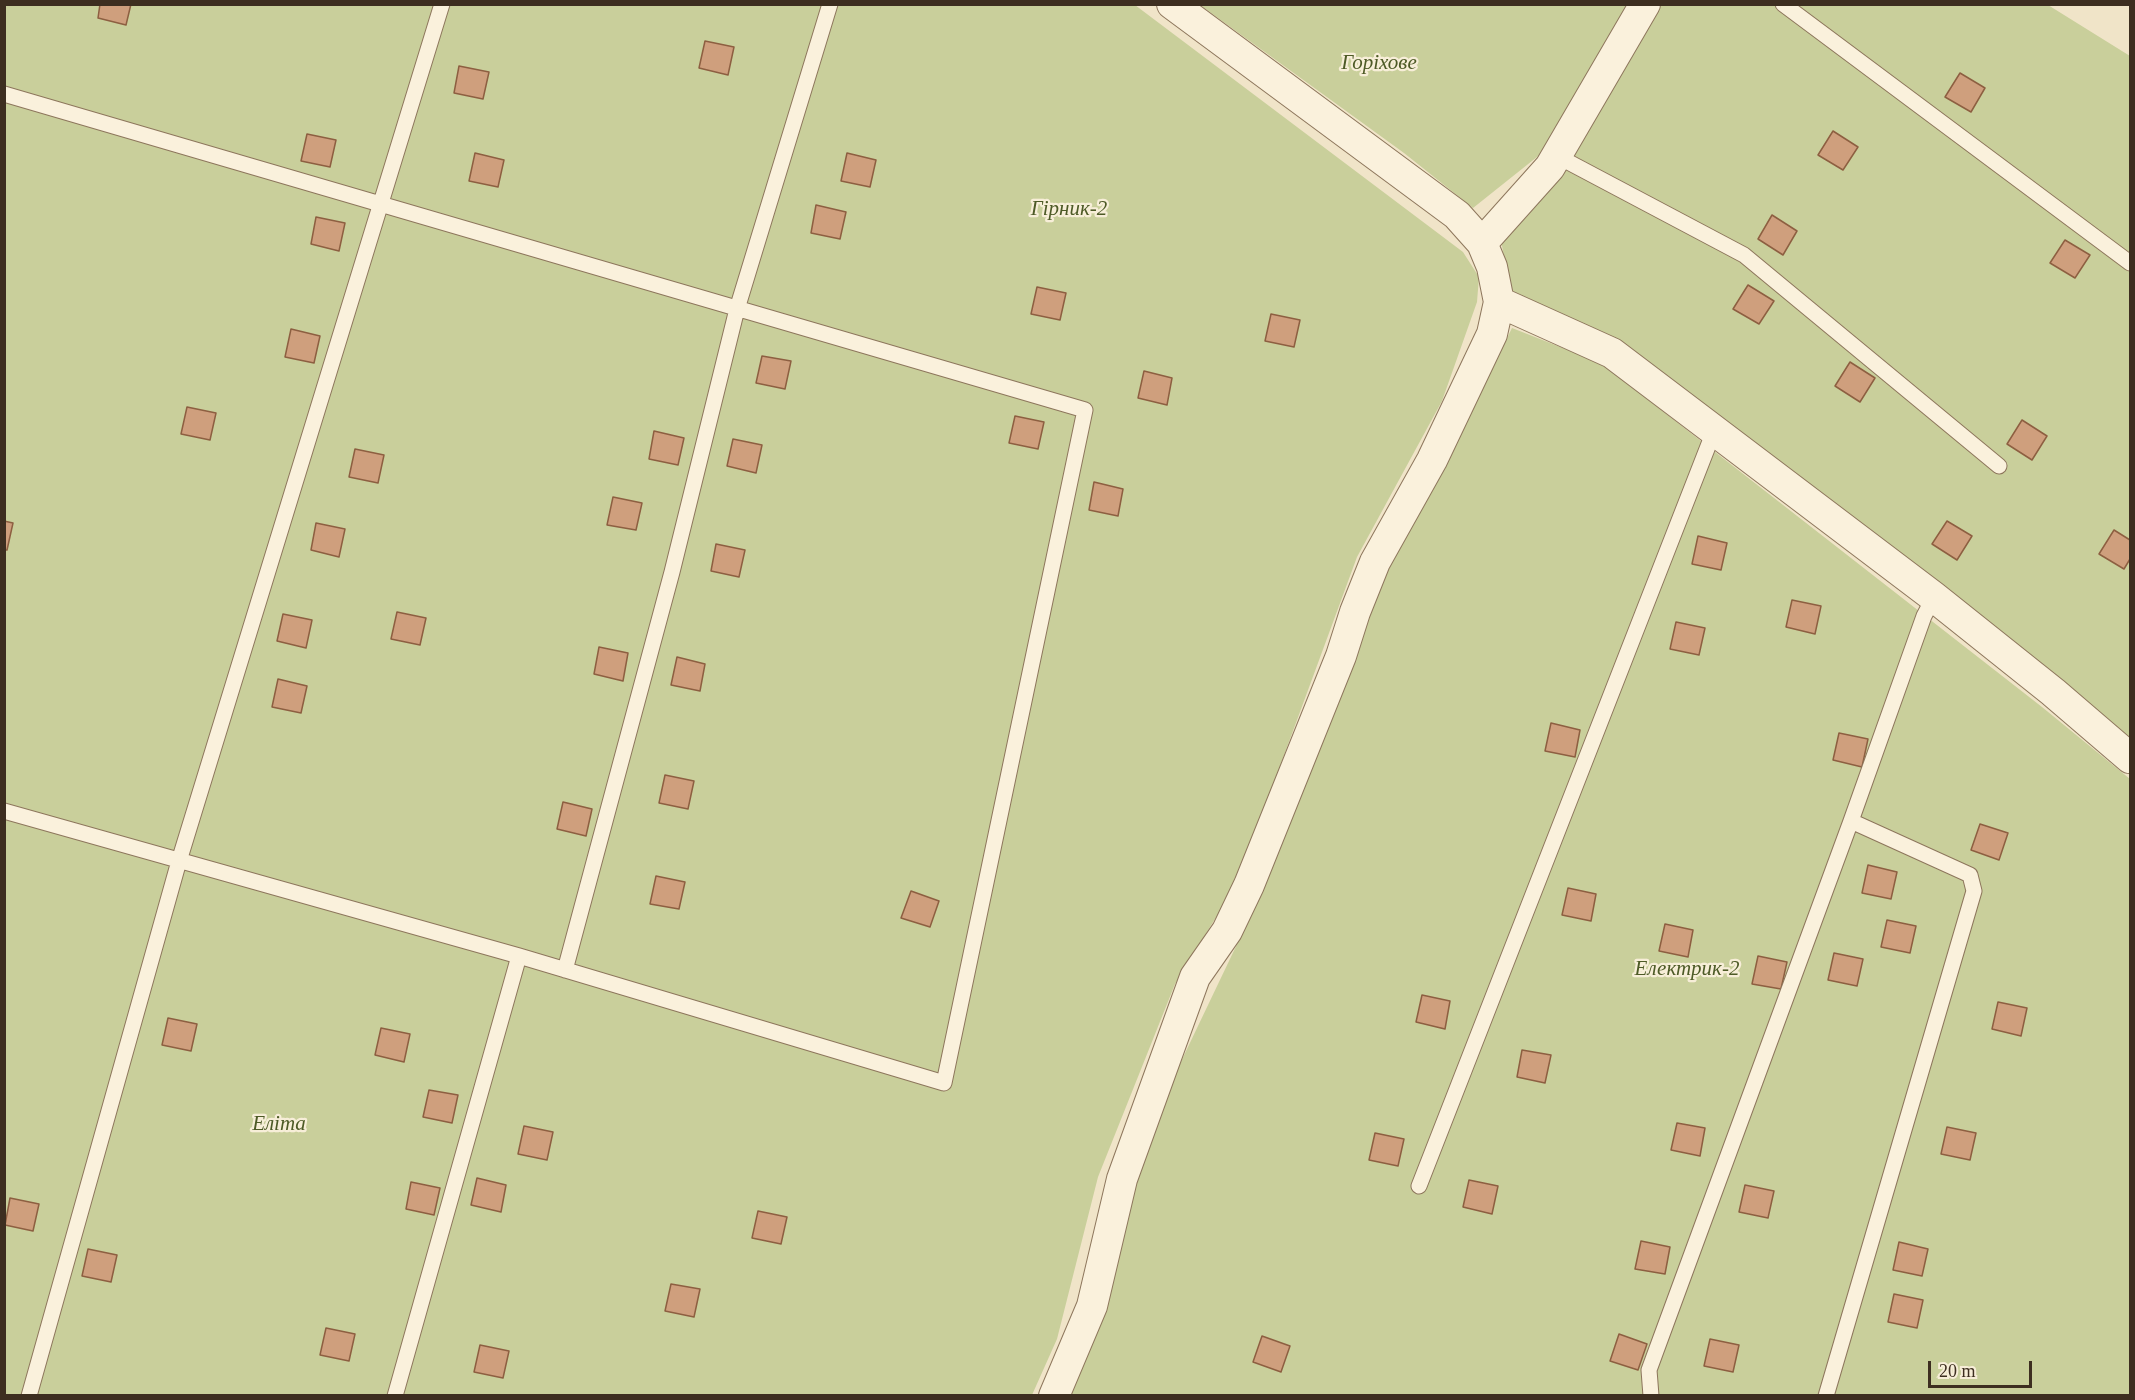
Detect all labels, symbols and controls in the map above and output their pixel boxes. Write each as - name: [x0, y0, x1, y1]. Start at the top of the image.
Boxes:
- park label: Горіхове: [1341, 50, 1417, 76]
- park label: Гірник-2: [1031, 196, 1107, 222]
- park label: Електрик-2: [1635, 956, 1739, 982]
- park label: Еліта: [252, 1111, 306, 1137]
- scale bar: [1931, 1349, 2034, 1387]
- text: 20 m: [1939, 1361, 1976, 1381]

